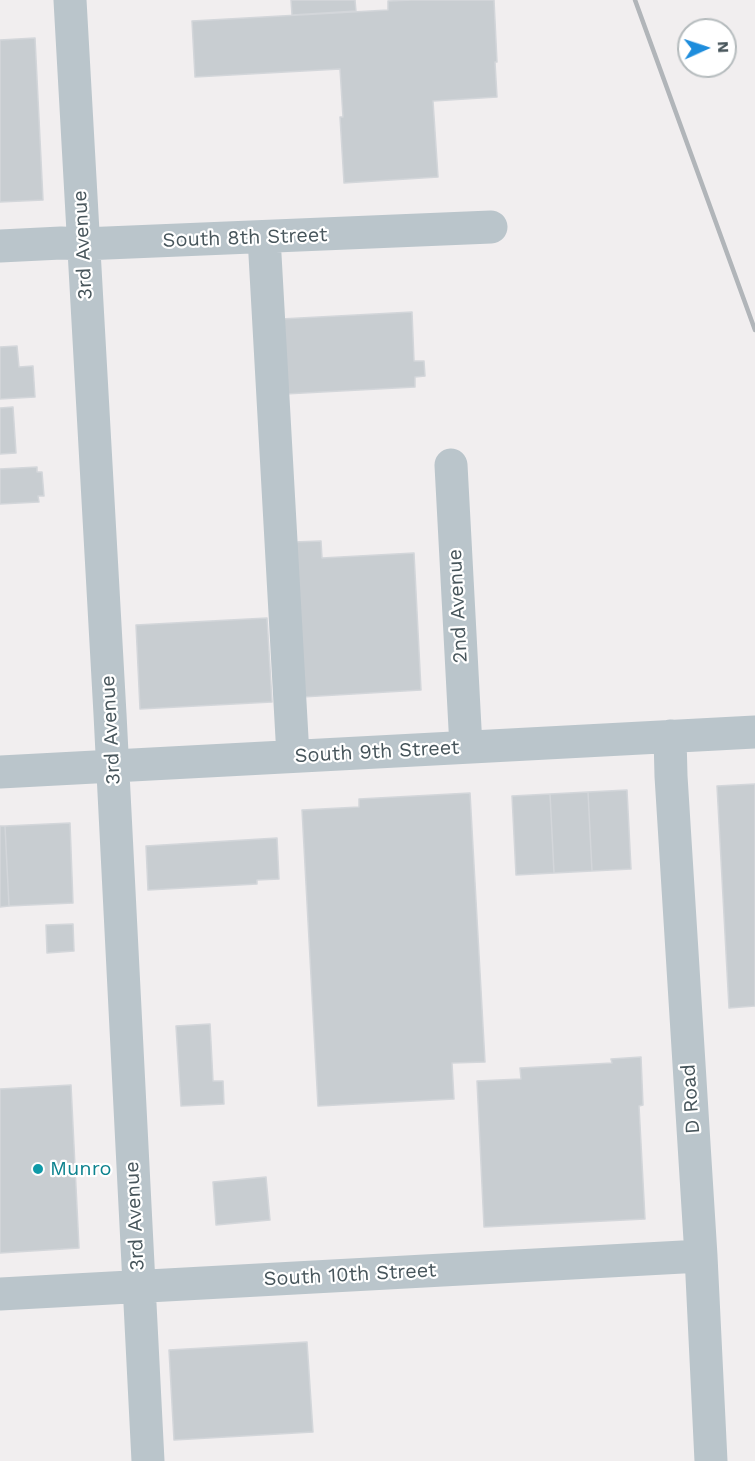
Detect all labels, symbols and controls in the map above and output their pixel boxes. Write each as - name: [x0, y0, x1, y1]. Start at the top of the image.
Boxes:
- north arrow: [677, 18, 737, 78]
- text: N: [714, 41, 733, 54]
- street label: 3rd Avenue: [68, 190, 98, 300]
- street label: South 8th Street: [162, 223, 328, 253]
- street label: 2nd Avenue: [443, 548, 473, 664]
- street label: 3rd Avenue: [96, 675, 126, 785]
- street label: South 9th Street: [294, 736, 460, 768]
- street label: D Road: [677, 1063, 705, 1135]
- place label: Munro: [50, 1157, 111, 1181]
- street label: 3rd Avenue: [120, 1161, 150, 1271]
- marker: Munro: [31, 1162, 45, 1176]
- street label: South 10th Street: [263, 1258, 437, 1292]

